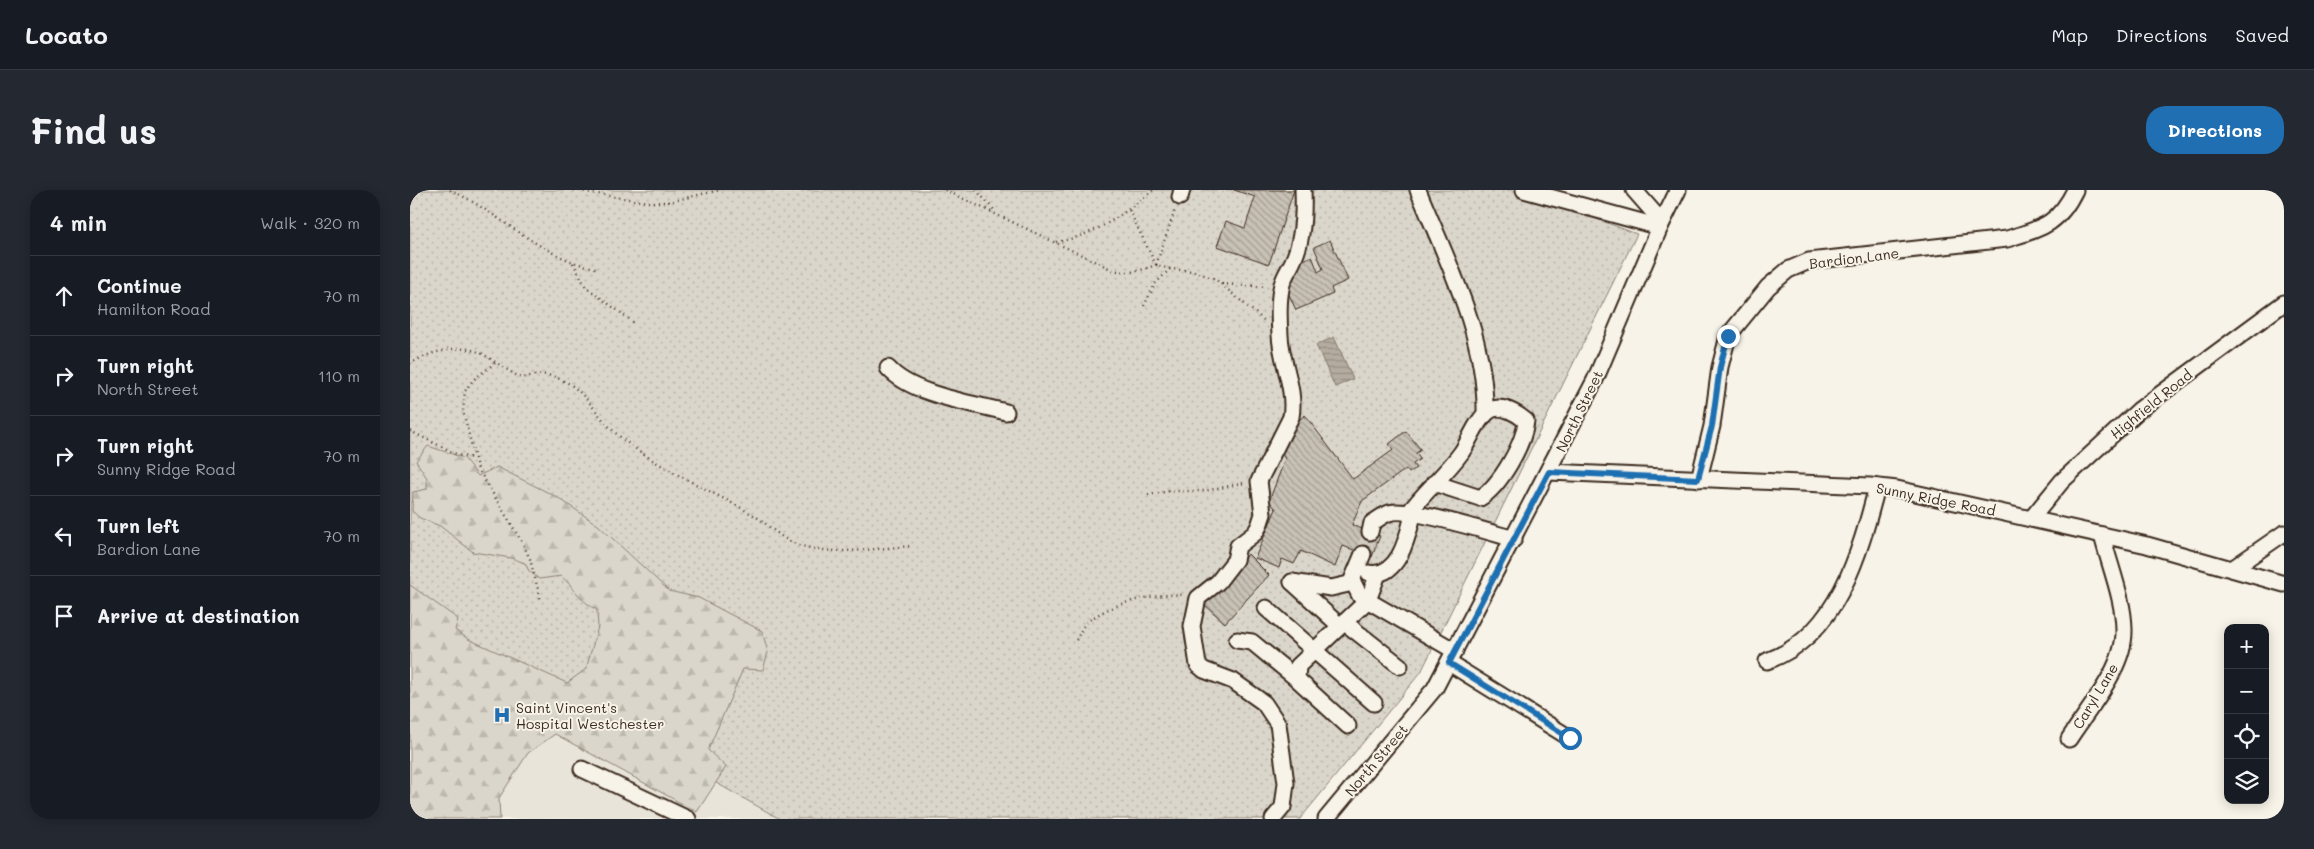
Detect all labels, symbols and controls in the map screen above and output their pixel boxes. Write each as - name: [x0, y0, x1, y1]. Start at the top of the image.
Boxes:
- text: Locato: [25, 19, 108, 50]
- text: Map: [2051, 23, 2088, 47]
- text: Directions: [2116, 23, 2208, 47]
- text: Saved: [2236, 23, 2289, 47]
- button: Directions: [2146, 106, 2284, 154]
- text: Find us: [30, 107, 157, 153]
- text: 4 min: [50, 209, 107, 236]
- text: Walk · 320 m: [260, 212, 360, 233]
- street label: Bardion Lane: [1808, 243, 1900, 273]
- text: Continue: [97, 273, 182, 298]
- icon: ahead: [50, 282, 78, 310]
- text: 70 m: [323, 285, 360, 306]
- text: Hamilton Road: [97, 298, 210, 319]
- route end: [1717, 325, 1740, 348]
- text: Turn right: [97, 353, 194, 378]
- icon: right: [50, 362, 78, 390]
- text: 110 m: [318, 365, 360, 386]
- street label: Highfield Road: [2106, 365, 2196, 443]
- street label: North Street: [1551, 367, 1607, 455]
- text: North Street: [97, 378, 198, 399]
- text: Turn right: [97, 433, 194, 458]
- icon: right: [50, 442, 78, 470]
- text: 70 m: [323, 445, 360, 466]
- text: Sunny Ridge Road: [97, 458, 235, 479]
- street label: Sunny Ridge Road: [1875, 478, 1997, 520]
- text: Turn left: [97, 513, 180, 538]
- icon: left: [50, 522, 78, 550]
- text: 70 m: [323, 525, 360, 546]
- text: Bardion Lane: [97, 538, 201, 559]
- icon: arrive: [50, 602, 78, 630]
- text: Arrive at destination: [97, 603, 300, 628]
- map controls: [2224, 624, 2269, 804]
- button: +: [2224, 624, 2269, 669]
- street label: Caryl Lane: [2068, 660, 2122, 732]
- button: −: [2224, 669, 2269, 714]
- place label: Saint Vincent's Hospital Westchester: [516, 698, 664, 733]
- hospital icon: Saint Vincent's Hospital Westchester: [492, 705, 512, 725]
- button: locate: [2224, 714, 2269, 759]
- street label: North Street: [1340, 720, 1412, 800]
- route start: [1559, 727, 1582, 750]
- button: layers: [2224, 759, 2269, 804]

